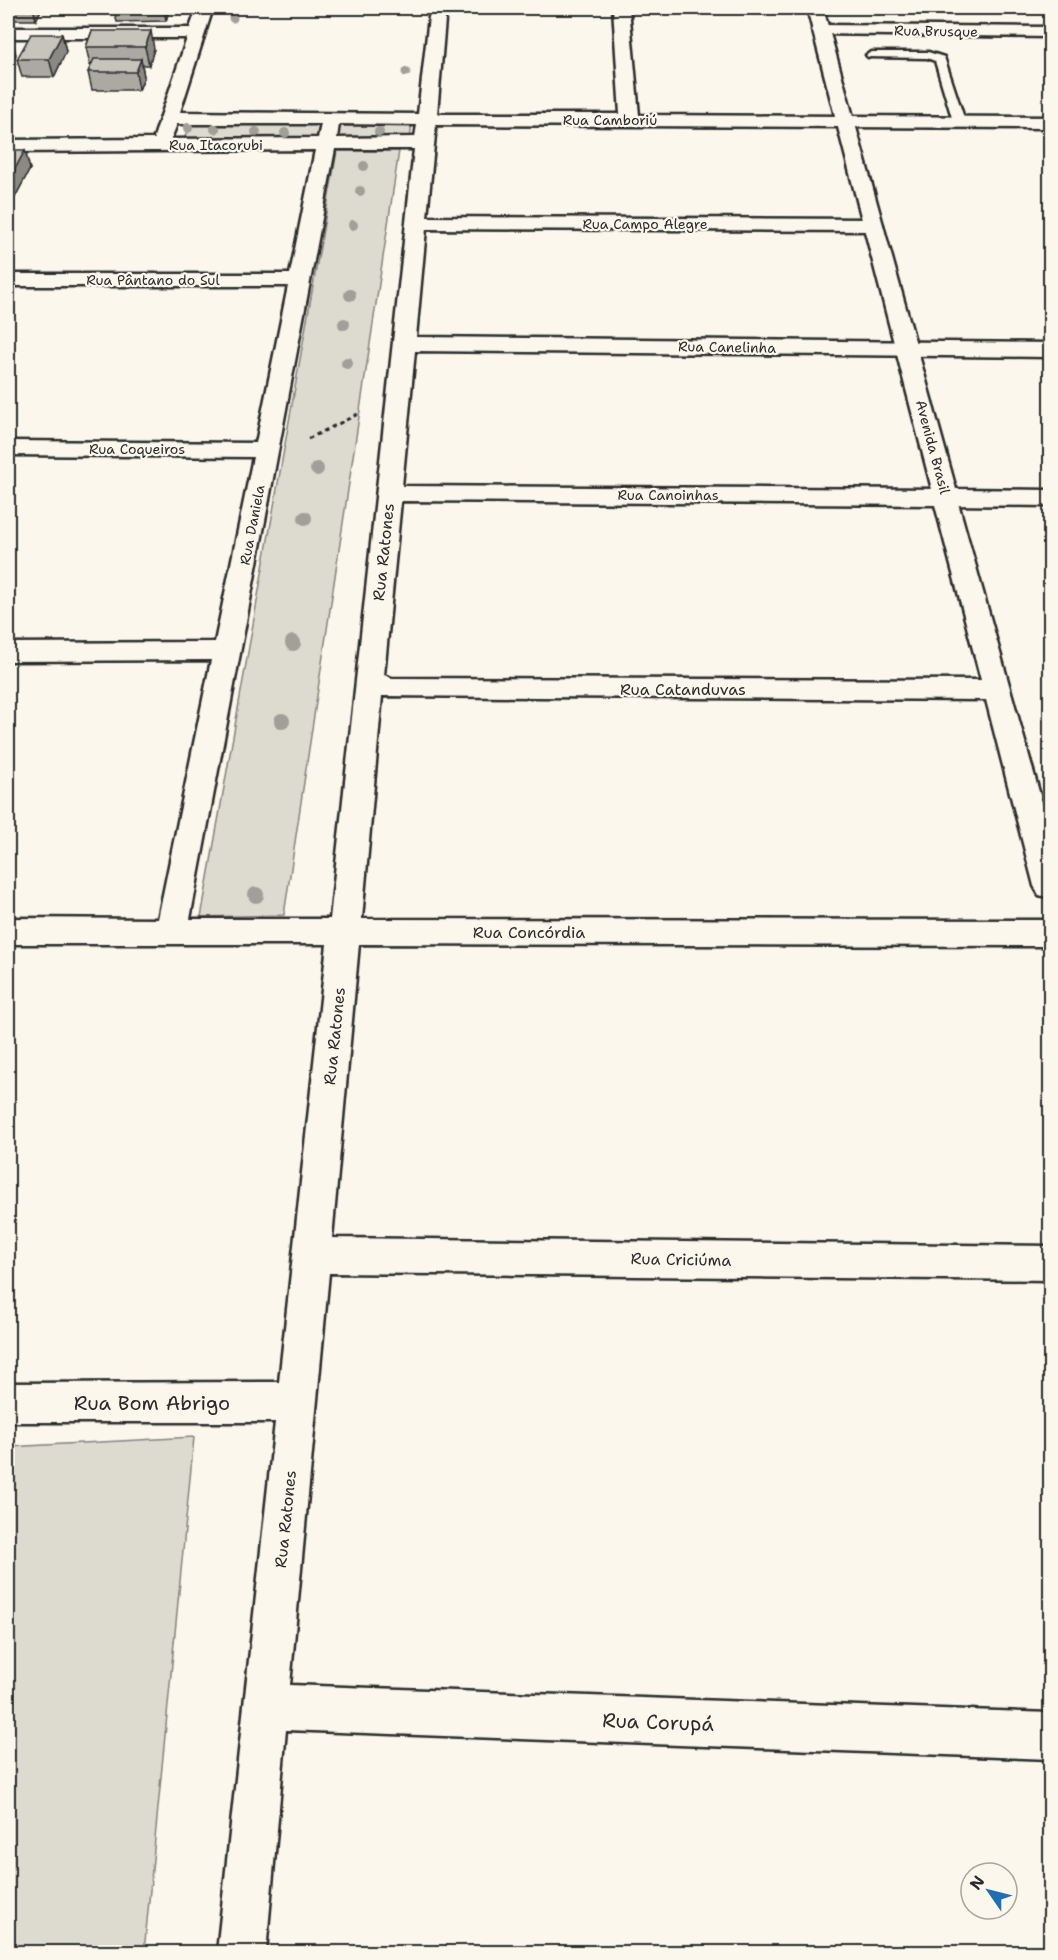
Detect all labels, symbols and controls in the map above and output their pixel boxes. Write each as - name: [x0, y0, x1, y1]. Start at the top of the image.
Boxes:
- street label: Rua Brusque: [894, 21, 978, 41]
- street label: Rua Camboriú: [563, 111, 657, 129]
- street label: Rua Itacorubi: [169, 136, 263, 154]
- street label: Rua Campo Alegre: [582, 215, 708, 233]
- street label: Rua Pântano do Sul: [86, 271, 221, 289]
- street label: Rua Canelinha: [678, 337, 776, 357]
- street label: Avenida Brasil: [912, 398, 954, 497]
- street label: Rua Coqueiros: [89, 440, 185, 458]
- street label: Rua Daniela: [235, 483, 269, 567]
- street label: Rua Canoinhas: [617, 486, 719, 504]
- street label: Rua Ratones: [368, 502, 399, 602]
- street label: Rua Catanduvas: [620, 679, 746, 700]
- street label: Rua Concórdia: [473, 922, 585, 943]
- street label: Rua Ratones: [319, 986, 350, 1086]
- street label: Rua Criciúma: [631, 1248, 731, 1271]
- street label: Rua Bom Abrigo: [74, 1390, 230, 1416]
- street label: Rua Ratones: [270, 1469, 301, 1569]
- street label: Rua Corupá: [602, 1707, 715, 1737]
- north arrow: [959, 1861, 1019, 1921]
- text: N: [965, 1871, 989, 1894]

